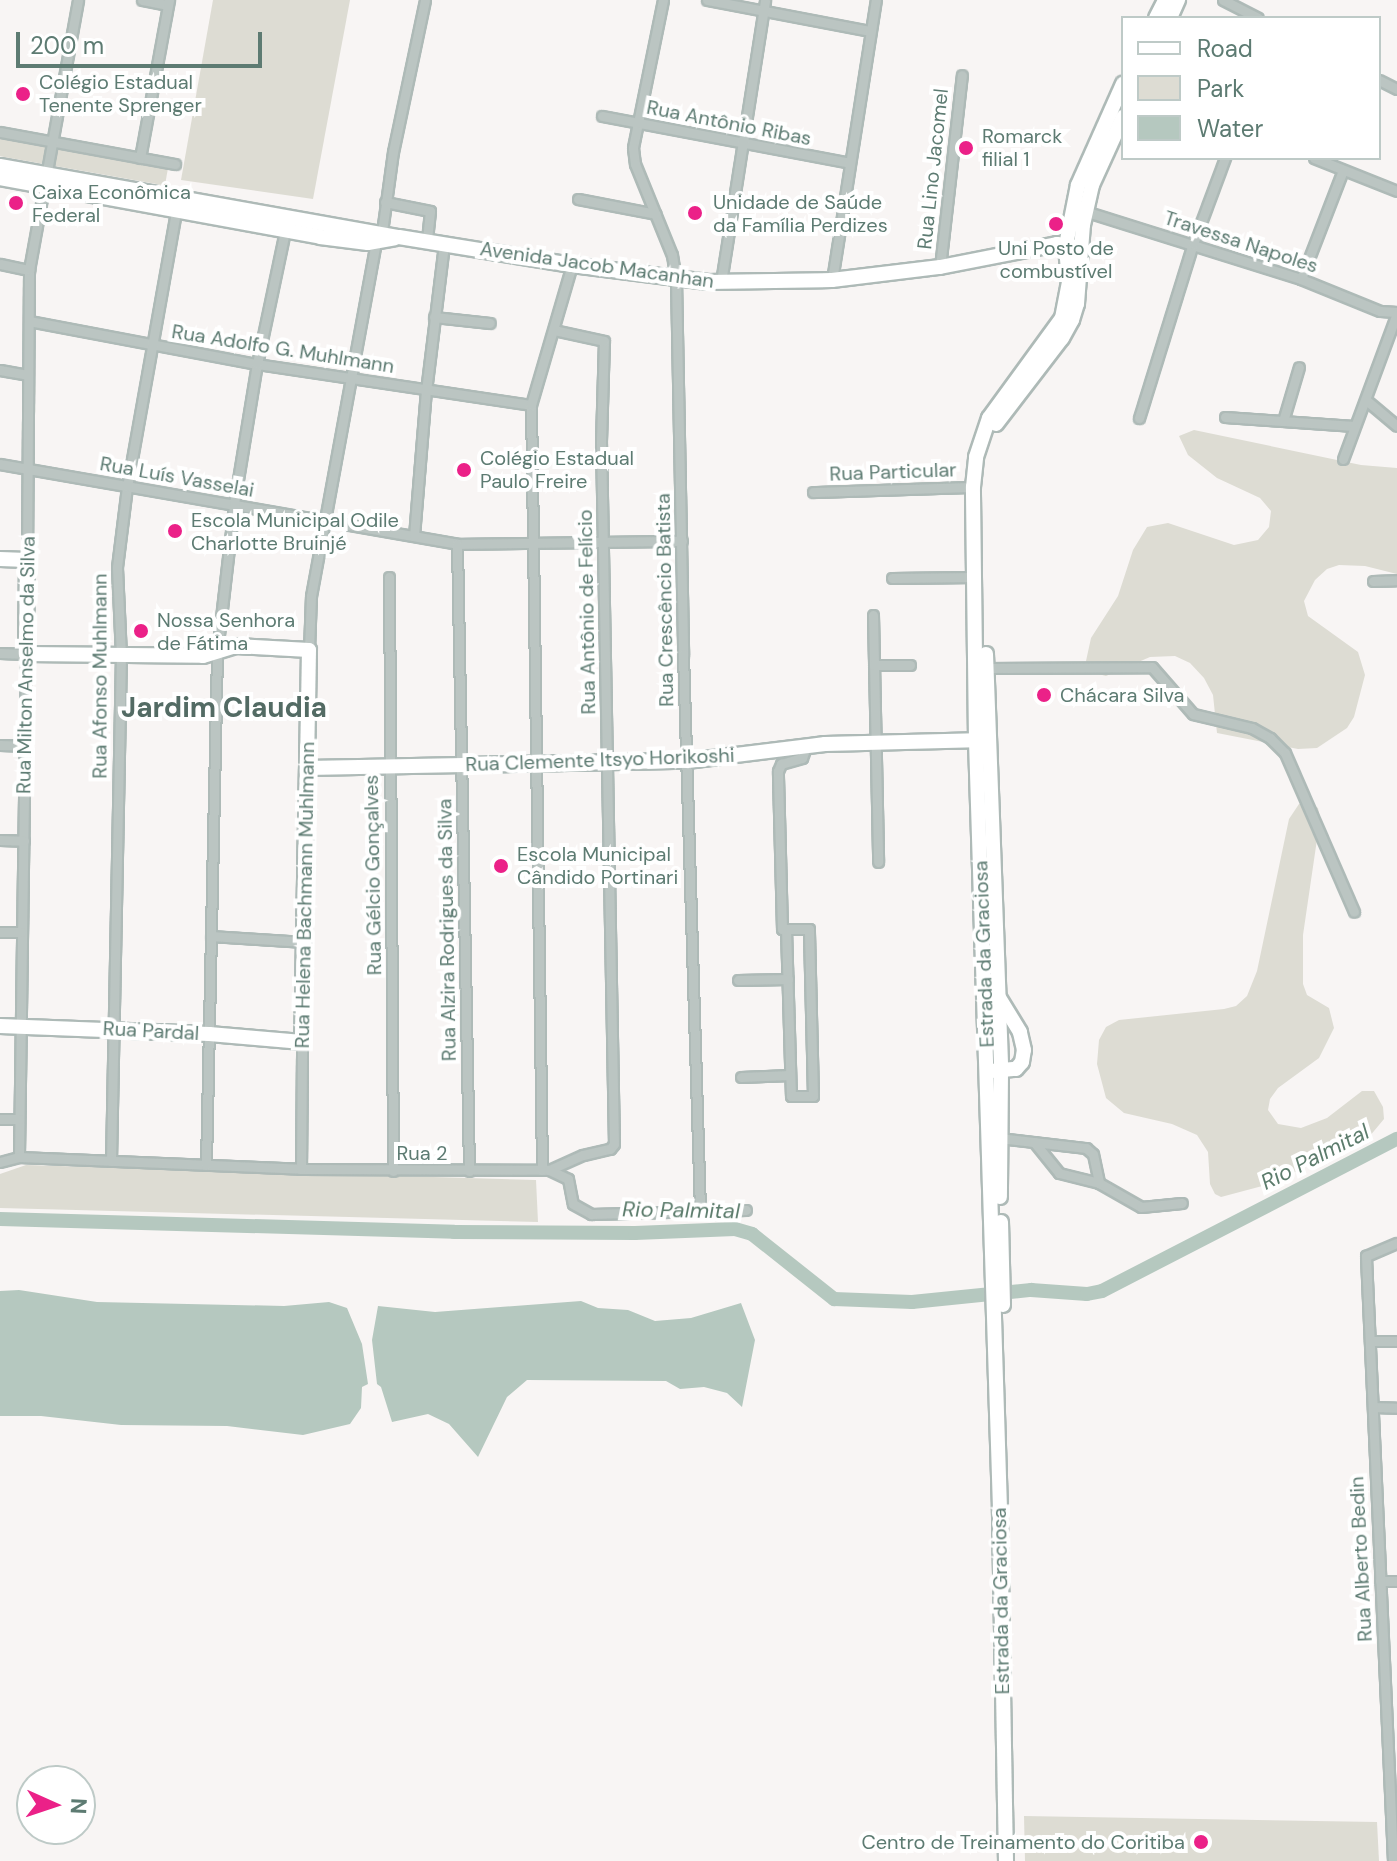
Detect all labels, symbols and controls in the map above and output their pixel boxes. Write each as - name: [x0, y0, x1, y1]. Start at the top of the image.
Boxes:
- scale bar: [20, 16, 266, 66]
- legend: [1121, 16, 1381, 160]
- text: 200 m: [30, 30, 104, 61]
- text: Road: [1197, 33, 1253, 64]
- place label: Colégio Estadual Tenente Sprenger: [39, 70, 202, 117]
- text: Park: [1197, 73, 1244, 104]
- marker: Colégio Estadual Tenente Sprenger: [14, 85, 32, 103]
- street label: Rua Lino Jacomel: [913, 87, 953, 251]
- street label: Rua Antônio Ribas: [645, 95, 813, 151]
- text: Water: [1197, 113, 1263, 144]
- place label: Romarck filial 1: [982, 124, 1062, 171]
- marker: Romarck filial 1: [957, 139, 975, 157]
- place label: Caixa Econômica Federal: [32, 180, 191, 227]
- place label: Unidade de Saúde da Família Perdizes: [713, 190, 888, 237]
- marker: Caixa Econômica Federal: [7, 194, 25, 212]
- marker: Unidade de Saúde da Família Perdizes: [684, 202, 706, 224]
- street label: Travessa Napoles: [1161, 206, 1321, 278]
- marker: Uni Posto de combustível: [1047, 215, 1065, 233]
- place label: Uni Posto de combustível: [998, 236, 1114, 283]
- street label: Avenida Jacob Macanhan: [478, 237, 716, 293]
- street label: Rua Adolfo G. Muhlmann: [170, 320, 396, 378]
- place label: Colégio Estadual Paulo Freire: [480, 446, 634, 493]
- street label: Rua Luís Vasselai: [98, 452, 256, 502]
- street label: Rua Particular: [829, 458, 957, 486]
- marker: Colégio Estadual Paulo Freire: [455, 461, 473, 479]
- street label: Rua Crescêncio Batista: [651, 493, 679, 707]
- place label: Escola Municipal Odile Charlotte Bruinjé: [191, 508, 399, 555]
- street label: Rua Antônio de Felício: [573, 509, 601, 715]
- marker: Escola Municipal Odile Charlotte Bruinjé: [166, 522, 184, 540]
- street label: Rua Milton Anselmo da Silva: [12, 536, 40, 794]
- street label: Rua Afonso Muhlmann: [88, 573, 112, 779]
- place label: Nossa Senhora de Fátima: [157, 608, 295, 655]
- marker: Nossa Senhora de Fátima: [132, 622, 150, 640]
- place label: Chácara Silva: [1060, 683, 1184, 707]
- marker: Chácara Silva: [1035, 686, 1053, 704]
- district label: Jardim Claudia: [121, 691, 327, 725]
- street label: Rua Helena Bachmann Muhlmann: [290, 741, 320, 1049]
- street label: Rua Clemente Itsyo Horikoshi: [465, 743, 735, 777]
- street label: Rua Gélcio Gonçalves: [359, 774, 387, 976]
- street label: Rua Alzira Rodrigues da Silva: [433, 799, 461, 1061]
- place label: Escola Municipal Cândido Portinari: [517, 842, 678, 889]
- marker: Escola Municipal Cândido Portinari: [492, 857, 510, 875]
- street label: Estrada da Graciosa: [969, 860, 999, 1048]
- street label: Rua Pardal: [102, 1016, 200, 1046]
- water label: Rio Palmital: [1256, 1118, 1374, 1196]
- street label: Rua 2: [396, 1141, 448, 1165]
- water label: Rio Palmital: [622, 1196, 740, 1224]
- street label: Rua Alberto Bedin: [1345, 1476, 1377, 1642]
- street label: Estrada da Graciosa: [987, 1507, 1015, 1695]
- north arrow: [16, 1765, 96, 1845]
- text: N: [64, 1797, 93, 1815]
- place label: Centro de Treinamento do Coritiba: [861, 1830, 1185, 1854]
- marker: Centro de Treinamento do Coritiba: [1192, 1833, 1210, 1851]

